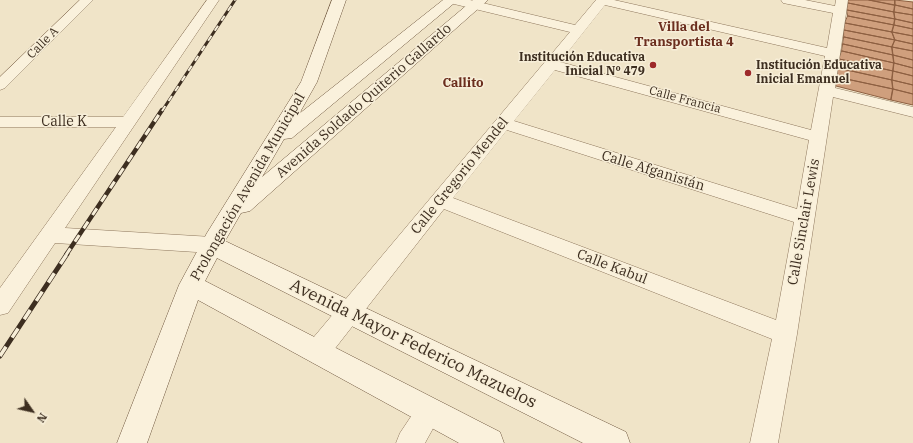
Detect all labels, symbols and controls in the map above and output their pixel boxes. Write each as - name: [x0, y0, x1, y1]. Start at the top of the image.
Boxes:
- district label: Villa del Transportista 4: [634, 19, 734, 50]
- street label: Avenida Soldado Quiterio Gallardo: [273, 20, 455, 182]
- street label: Calle A: [24, 24, 62, 62]
- place label: Institución Educativa Inicial Nº 479: [519, 51, 645, 79]
- place label: Institución Educativa Inicial Emanuel: [756, 59, 882, 87]
- marker: Institución Educativa Inicial Nº 479: [648, 60, 658, 70]
- marker: Institución Educativa Inicial Emanuel: [743, 68, 753, 78]
- district label: Callito: [442, 75, 484, 91]
- street label: Calle Francia: [647, 83, 723, 117]
- street label: Prolongación Avenida Municipal: [187, 90, 309, 284]
- street label: Calle K: [41, 114, 87, 130]
- street label: Calle Gregorio Mendel: [408, 114, 512, 238]
- street label: Calle Afganistán: [599, 147, 707, 195]
- street label: Calle Sinclair Lewis: [785, 157, 823, 287]
- street label: Calle Kabul: [574, 246, 650, 288]
- street label: Avenida Mayor Federico Mazuelos: [286, 275, 540, 413]
- north arrow: [12, 391, 52, 431]
- text: N: [34, 410, 50, 425]

